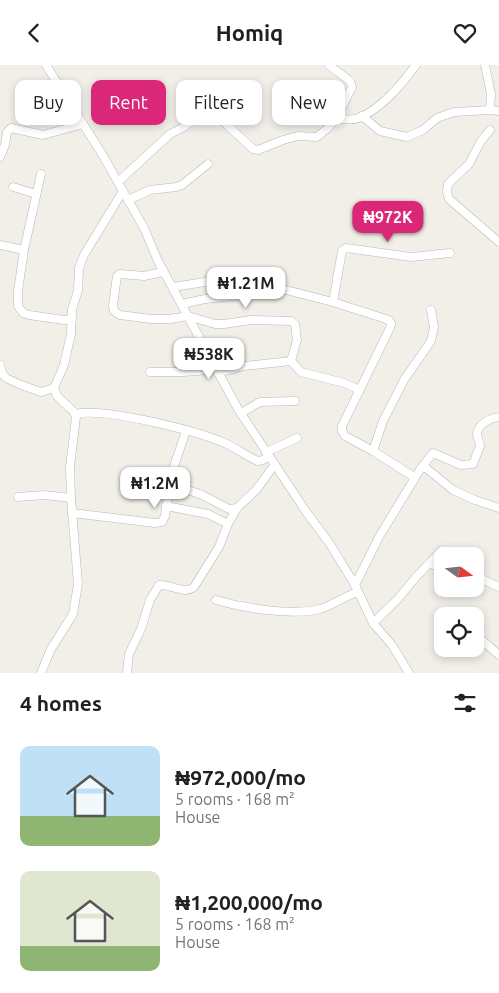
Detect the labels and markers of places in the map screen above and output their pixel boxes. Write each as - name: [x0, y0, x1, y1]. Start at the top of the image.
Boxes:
- pin: ₦972K: [353, 201, 423, 243]
- pin: ₦1.21M: [205, 267, 287, 309]
- pin: ₦538K: [174, 337, 244, 380]
- pin: ₦1.2M: [120, 467, 190, 509]

